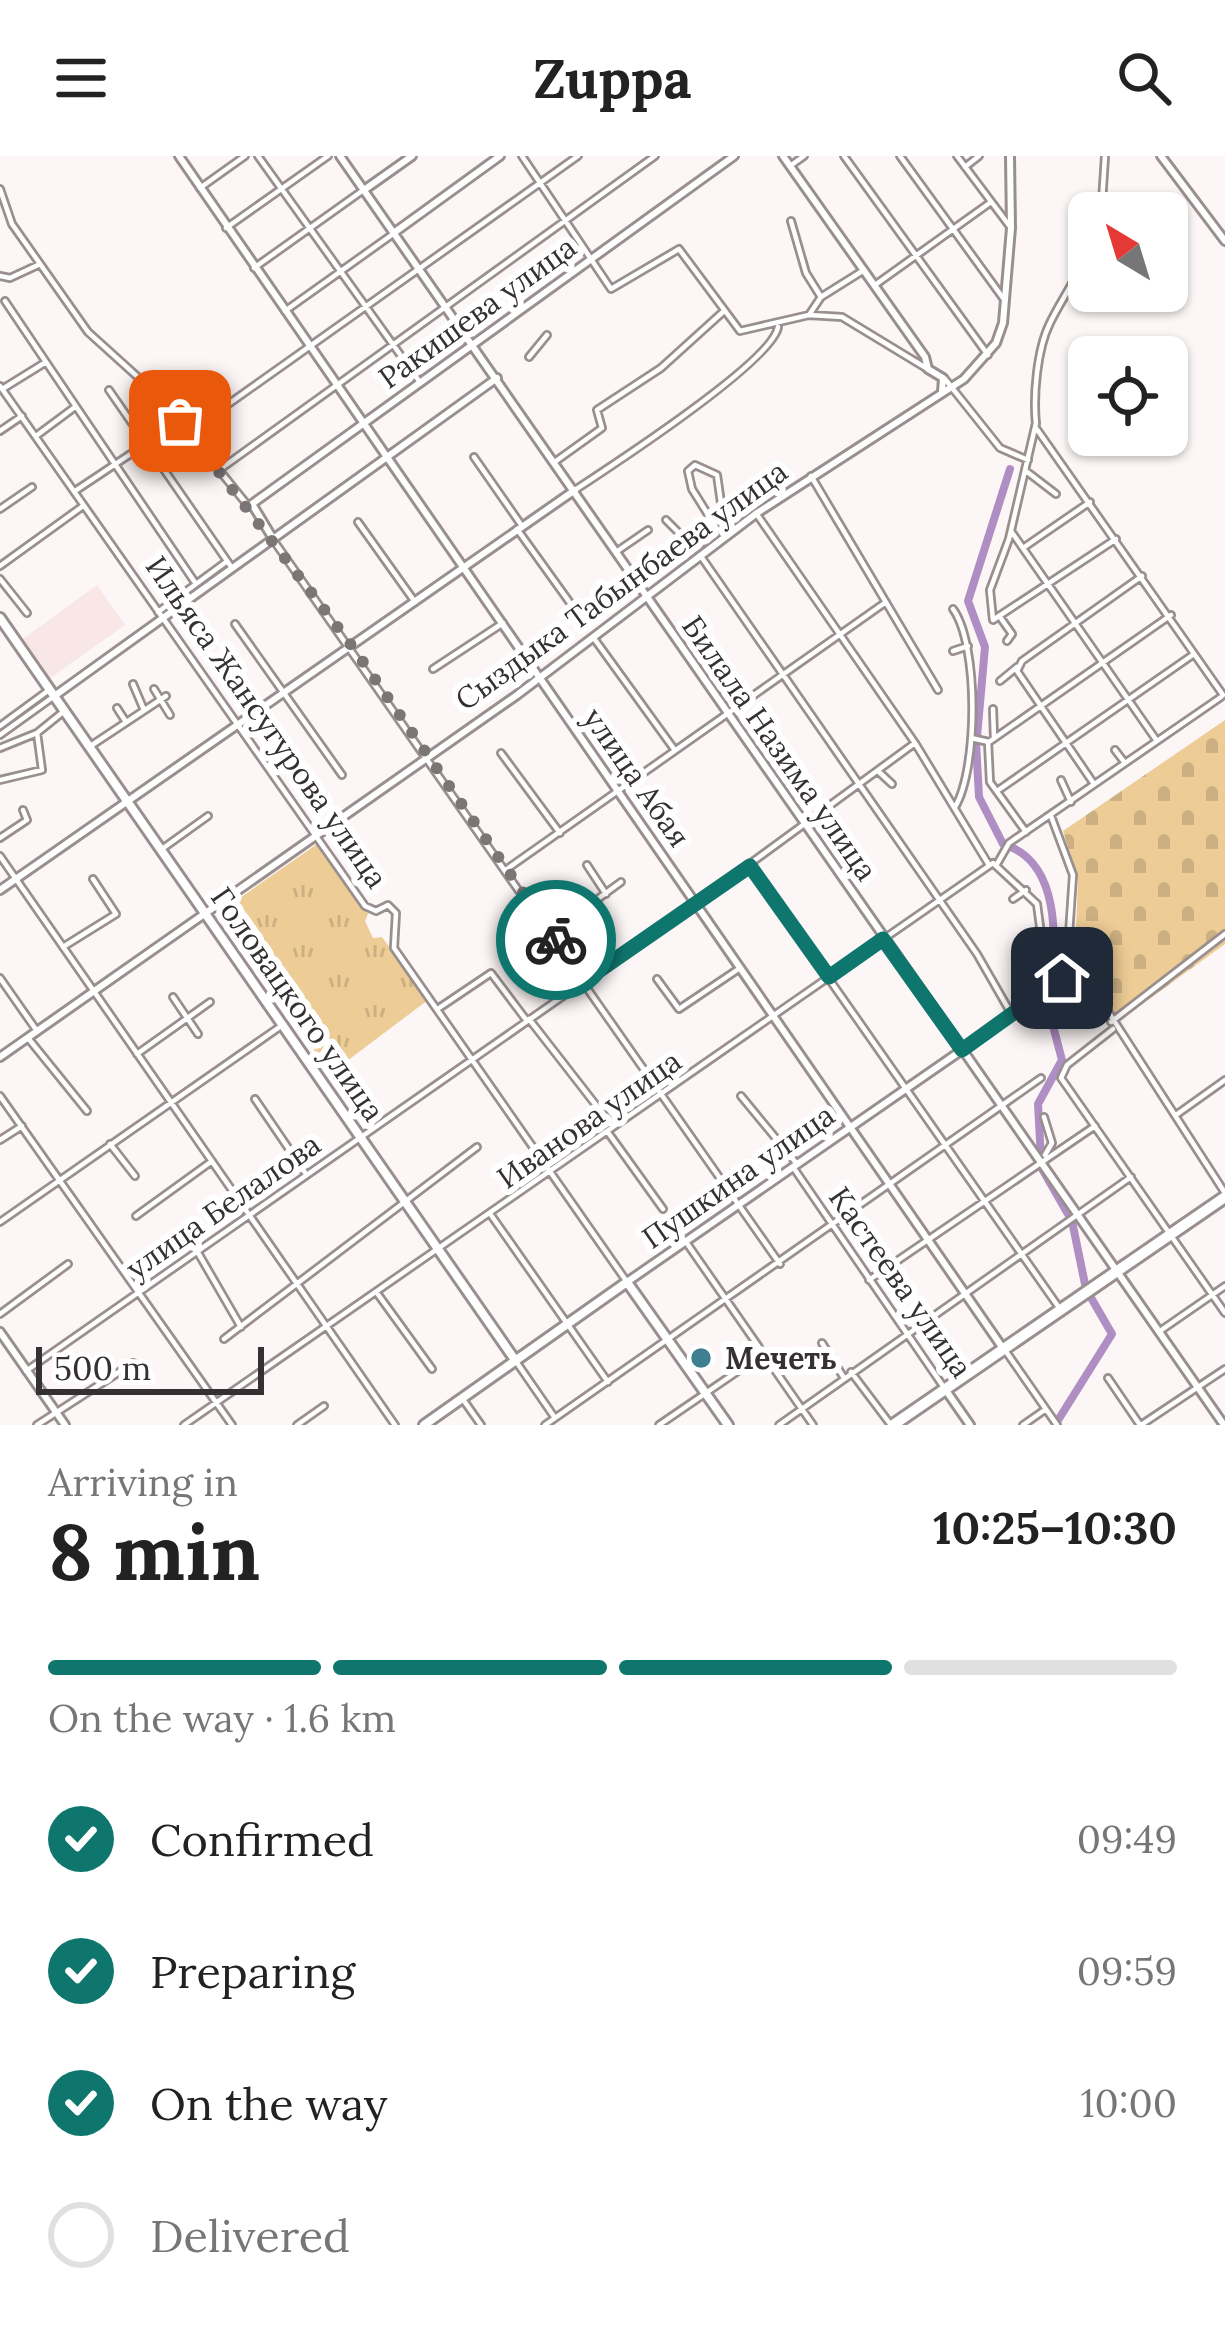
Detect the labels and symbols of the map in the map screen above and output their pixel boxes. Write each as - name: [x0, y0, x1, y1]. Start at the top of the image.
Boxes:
- north arrow: [1068, 192, 1188, 312]
- street label: Ракишева улица: [371, 228, 584, 397]
- pin: [129, 370, 231, 472]
- street label: Сыздыка Табынбаева улица: [448, 452, 795, 719]
- street label: Ильяса Жансугурова улица: [137, 549, 396, 896]
- street label: Билала Назима улица: [673, 608, 886, 888]
- street label: улица Абая: [574, 700, 699, 854]
- street label: Головацкого улица: [202, 880, 393, 1129]
- courier: [496, 880, 616, 1000]
- pin: [1011, 927, 1113, 1029]
- street label: Иванова улица: [490, 1041, 689, 1197]
- street label: Пушкина улица: [634, 1096, 842, 1257]
- street label: улица Белалова: [118, 1125, 328, 1288]
- street label: Кастеева улица: [820, 1179, 981, 1385]
- place label: Мечеть: [725, 1339, 837, 1377]
- scale bar: [36, 1341, 264, 1394]
- marker: Мечеть: [688, 1345, 714, 1371]

